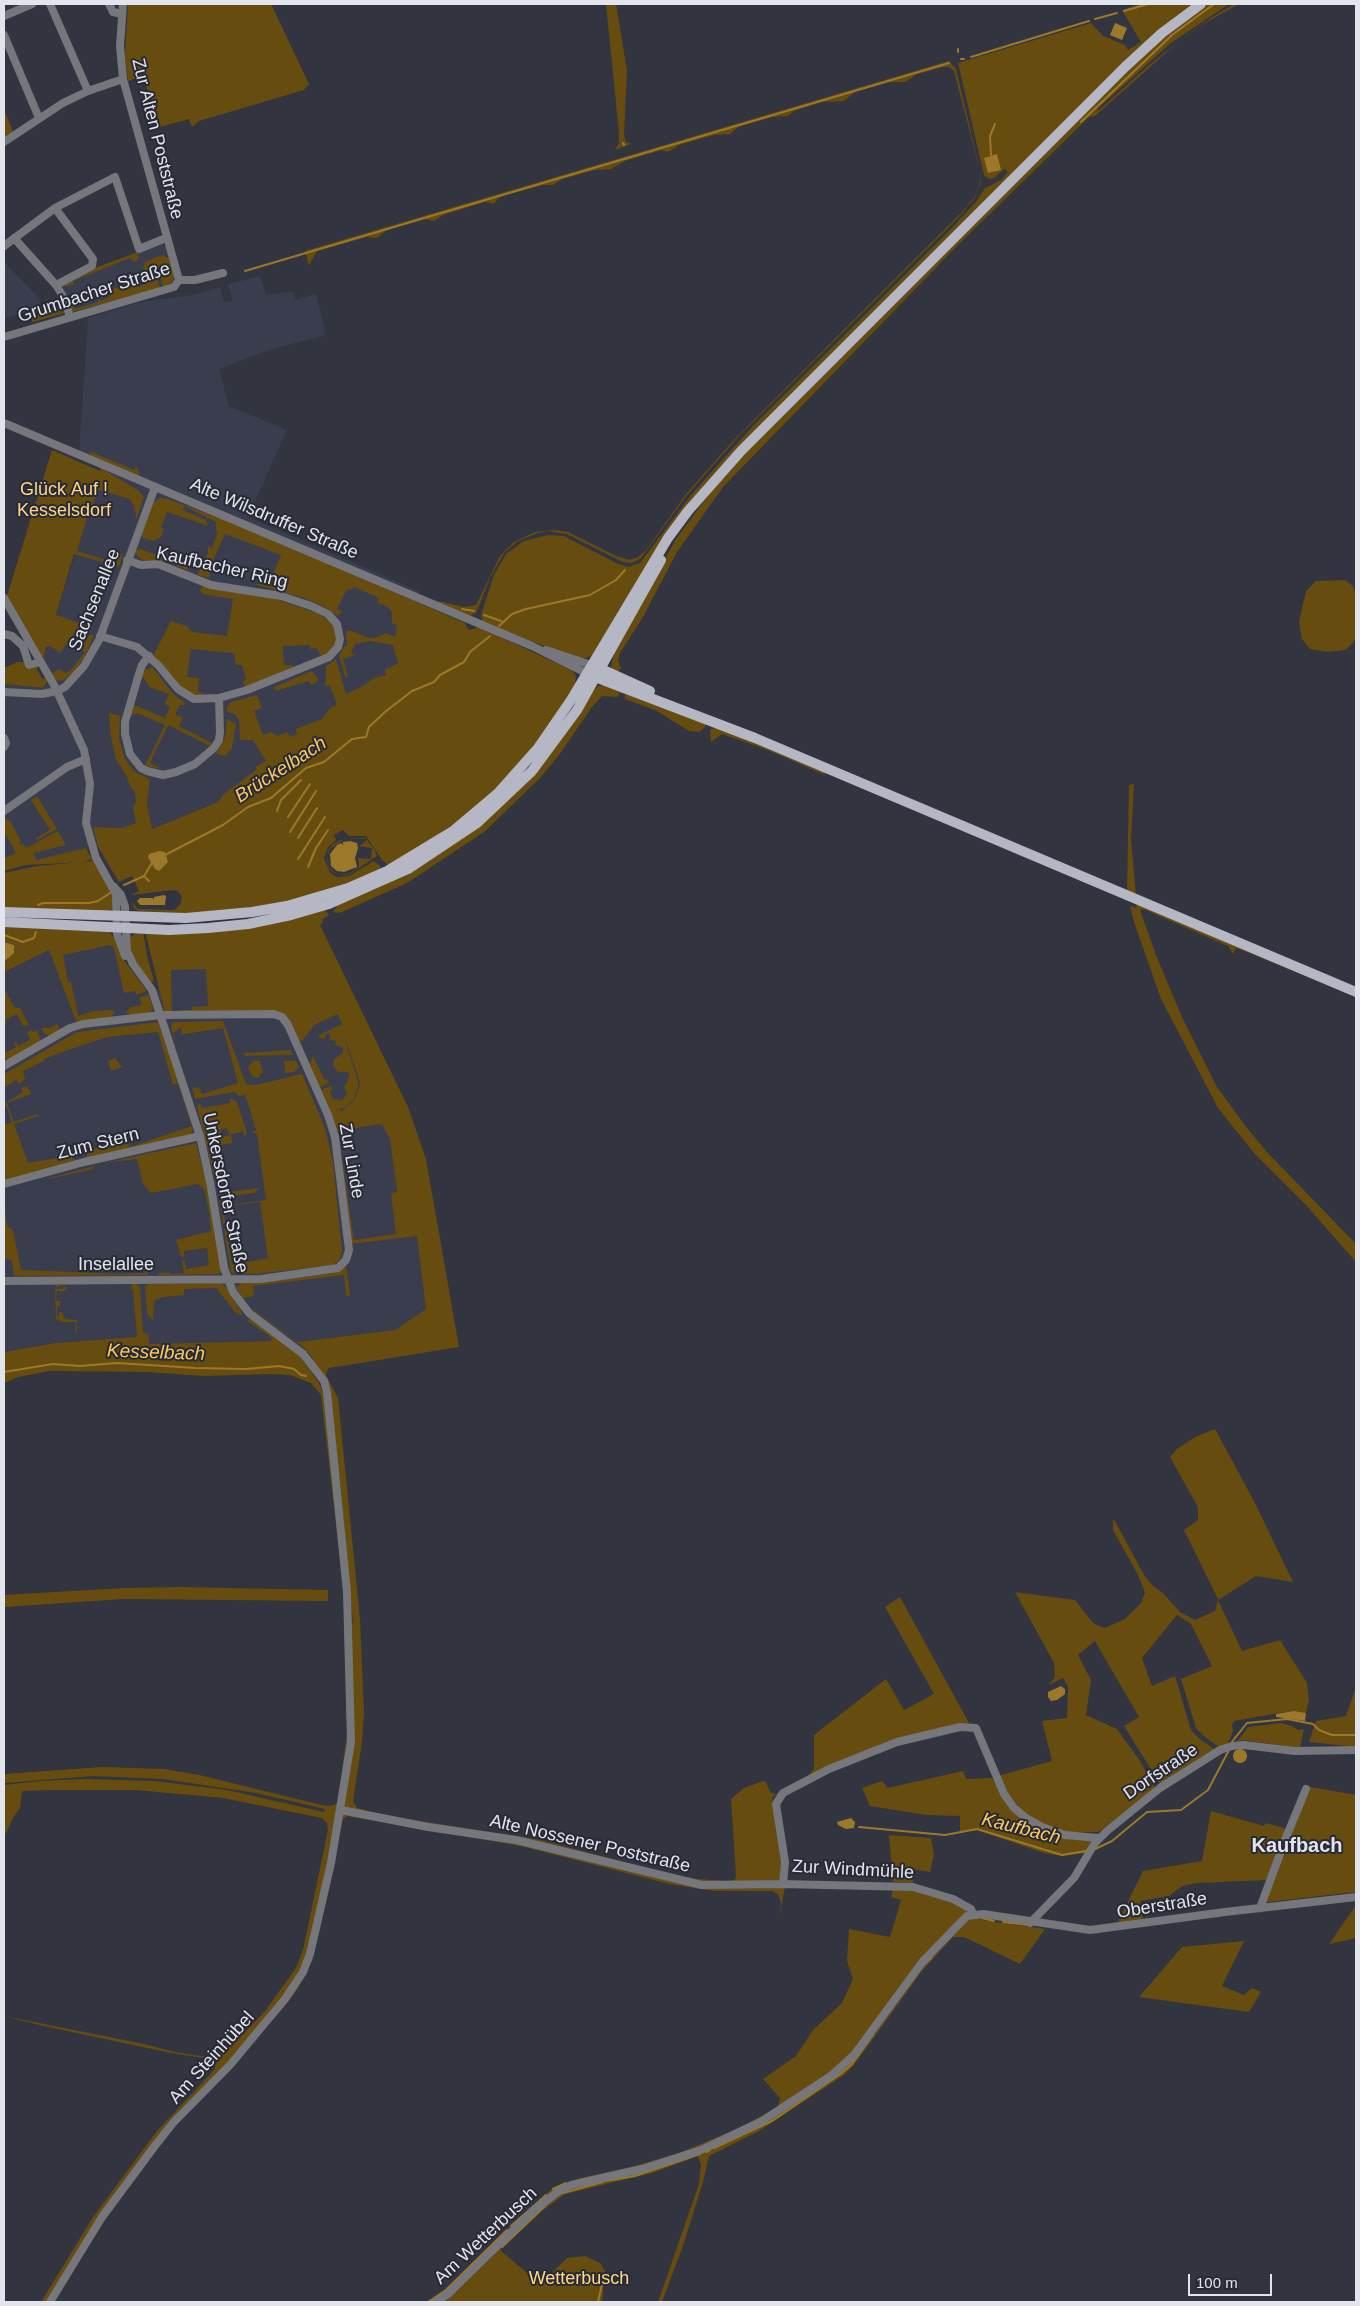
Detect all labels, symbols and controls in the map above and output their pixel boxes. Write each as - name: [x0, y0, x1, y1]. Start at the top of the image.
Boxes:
- street label: Zur Alten Poststraße: [127, 56, 187, 222]
- street label: Grumbacher Straße: [15, 258, 173, 328]
- street label: Alte Wilsdruffer Straße: [187, 474, 361, 564]
- park label: Glück Auf ! Kesselsdorf: [17, 479, 111, 522]
- street label: Kaufbacher Ring: [154, 542, 290, 594]
- street label: Sachsenallee: [65, 546, 125, 654]
- water label: Brückelbach: [231, 732, 331, 808]
- street label: Unkersdorfer Straße: [197, 1111, 253, 1275]
- street label: Zur Linde: [334, 1122, 368, 1200]
- street label: Zum Stern: [55, 1123, 141, 1165]
- street label: Inselallee: [78, 1254, 154, 1276]
- water label: Kesselbach: [107, 1340, 205, 1366]
- street label: Dorfstraße: [1120, 1739, 1202, 1805]
- water label: Kaufbach: [979, 1808, 1063, 1850]
- street label: Alte Nossener Poststraße: [488, 1810, 692, 1878]
- district label: Kaufbach: [1251, 1834, 1343, 1858]
- street label: Zur Windmühle: [792, 1856, 914, 1884]
- street label: Oberstraße: [1115, 1888, 1209, 1924]
- street label: Am Steinhübel: [165, 2007, 259, 2109]
- street label: Am Wetterbusch: [430, 2183, 542, 2289]
- scale bar: [1190, 2264, 1274, 2296]
- park label: Wetterbusch: [529, 2268, 629, 2290]
- text: 100 m: [1196, 2274, 1238, 2291]

